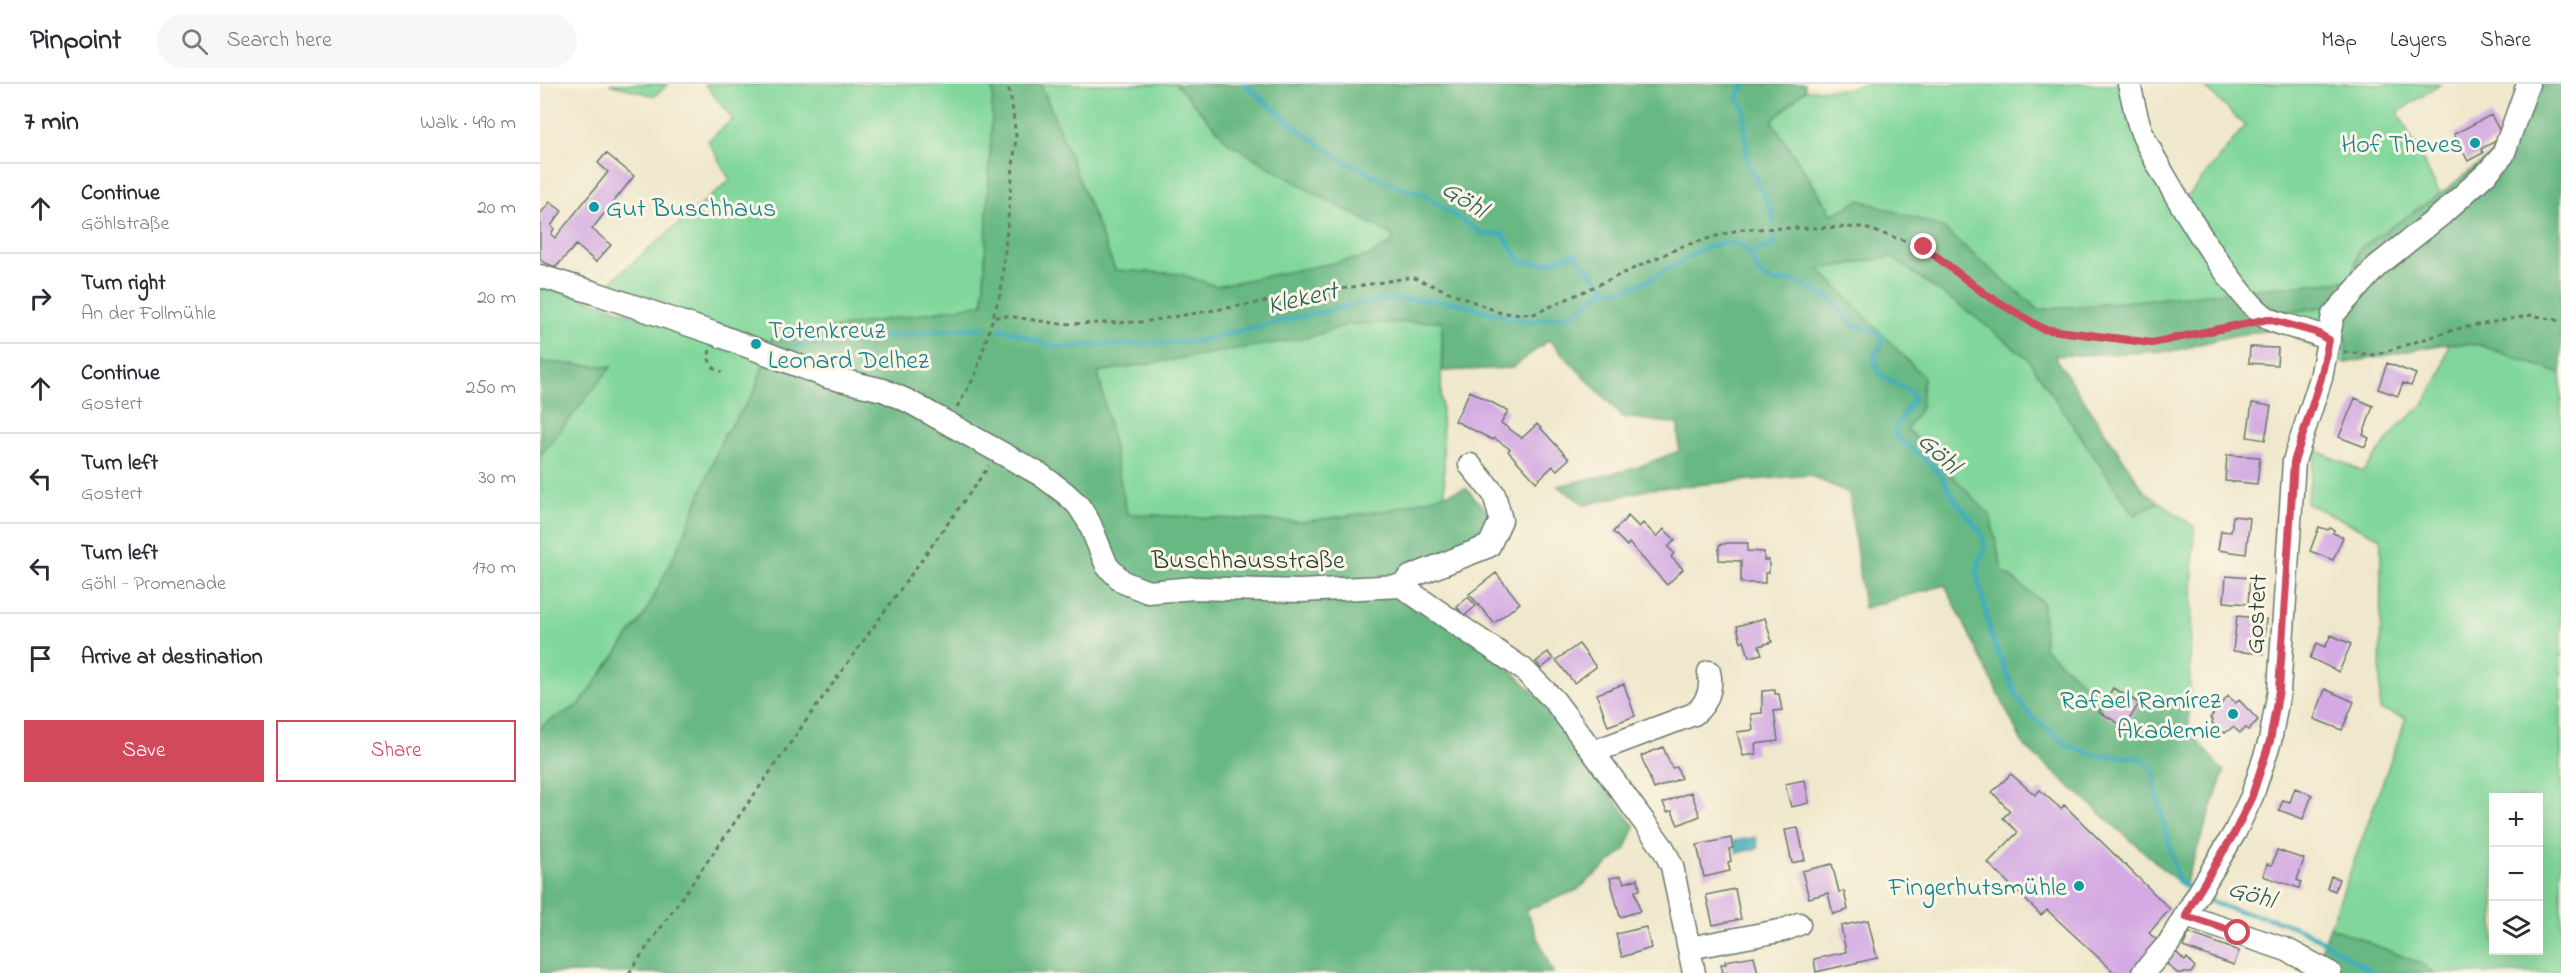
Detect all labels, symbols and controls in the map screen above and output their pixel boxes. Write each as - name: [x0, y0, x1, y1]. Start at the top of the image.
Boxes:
- search box: [157, 14, 577, 68]
- text: Pinpoint: [30, 21, 121, 62]
- icon: search: [178, 25, 211, 58]
- text: Search here: [226, 25, 332, 57]
- text: Map: [2321, 26, 2357, 56]
- text: Layers: [2390, 26, 2447, 56]
- text: Share: [2480, 26, 2531, 56]
- text: 7 min: [24, 104, 79, 142]
- text: Walk · 490 m: [420, 109, 516, 138]
- place label: Hof Theves: [2341, 127, 2463, 165]
- marker: Hof Theves: [2468, 136, 2482, 150]
- water label: Göhl: [1433, 171, 1497, 231]
- text: Continue: [81, 178, 160, 210]
- place label: Gut Buschhaus: [606, 191, 776, 229]
- icon: ahead: [24, 192, 57, 225]
- text: 20 m: [477, 194, 516, 223]
- marker: Gut Buschhaus: [587, 200, 601, 214]
- text: Göhlstraße: [81, 210, 170, 239]
- route end: [1910, 233, 1936, 259]
- text: Turn right: [81, 268, 166, 300]
- water label: Klekert: [1264, 272, 1344, 326]
- icon: right: [24, 282, 57, 315]
- text: 20 m: [477, 284, 516, 313]
- text: An der Follmühle: [81, 300, 216, 329]
- place label: Totenkreuz Leonard Delhez: [768, 313, 929, 381]
- marker: Totenkreuz Leonard Delhez: [749, 337, 763, 351]
- text: Continue: [81, 358, 160, 390]
- icon: ahead: [24, 372, 57, 405]
- text: 250 m: [465, 374, 516, 403]
- text: Gostert: [81, 390, 143, 419]
- water label: Göhl: [1908, 423, 1971, 487]
- text: Turn left: [81, 448, 158, 480]
- icon: left: [24, 462, 57, 495]
- text: 30 m: [479, 464, 516, 493]
- text: Gostert: [81, 480, 143, 509]
- text: Turn left: [81, 538, 158, 570]
- street label: Buschhausstraße: [1150, 543, 1345, 581]
- icon: left: [24, 552, 57, 585]
- text: 170 m: [472, 554, 516, 583]
- text: Göhl - Promenade: [81, 570, 226, 599]
- street label: Gostert: [2237, 573, 2279, 655]
- icon: arrive: [24, 642, 57, 675]
- text: Arrive at destination: [81, 642, 263, 674]
- place label: Rafael Ramírez Akademie: [2060, 683, 2221, 751]
- marker: Rafael Ramírez Akademie: [2226, 707, 2240, 721]
- button: Save: [24, 720, 264, 782]
- button: Share: [276, 720, 516, 782]
- map controls: [2489, 793, 2543, 955]
- button: +: [2489, 793, 2543, 847]
- button: −: [2489, 847, 2543, 901]
- place label: Fingerhutsmühle: [1888, 870, 2067, 908]
- water label: Göhl: [2223, 870, 2283, 922]
- marker: Fingerhutsmühle: [2072, 879, 2086, 893]
- button: layers: [2489, 901, 2543, 955]
- route start: [2224, 919, 2250, 945]

